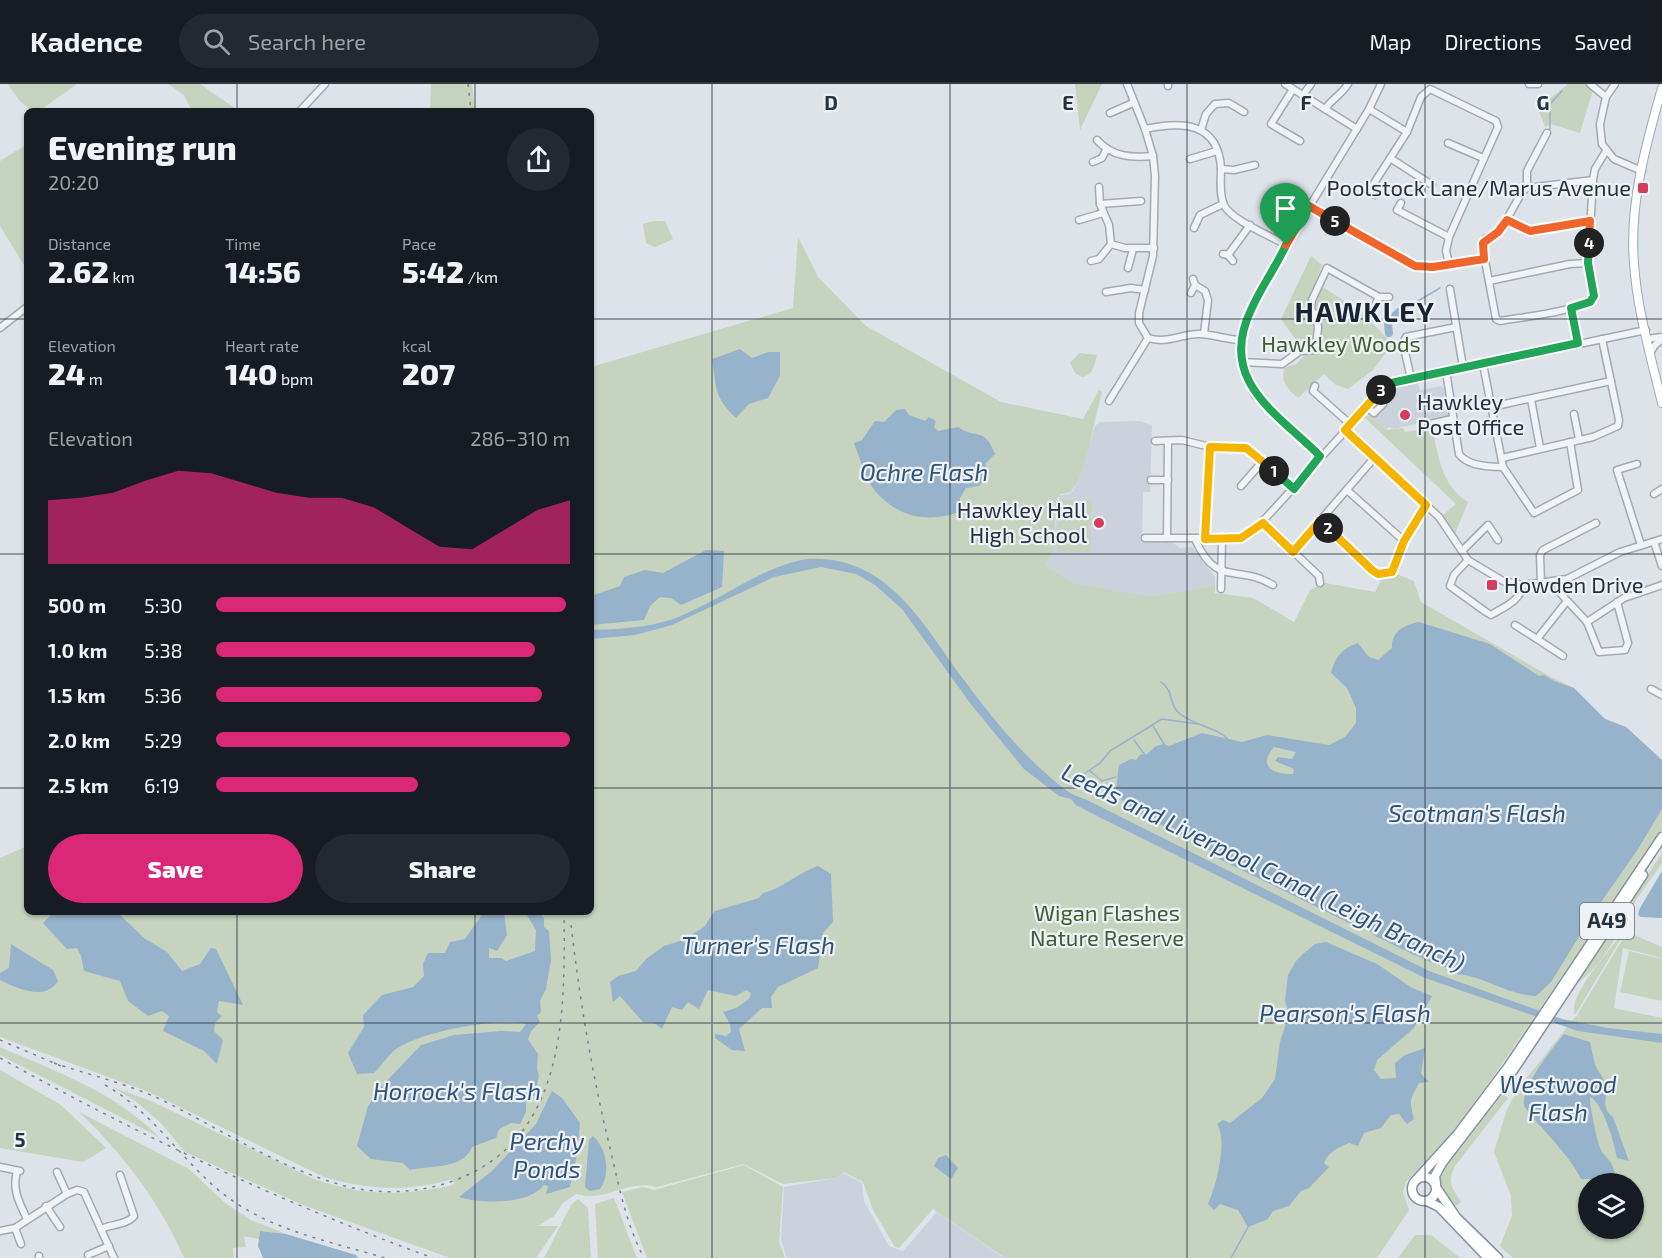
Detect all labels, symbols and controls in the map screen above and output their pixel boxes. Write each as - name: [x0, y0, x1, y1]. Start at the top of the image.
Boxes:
- search box: [179, 14, 599, 68]
- text: Kadence: [30, 24, 143, 58]
- icon: search: [200, 25, 233, 58]
- text: Search here: [248, 28, 366, 54]
- text: Map: [1369, 29, 1412, 54]
- text: Directions: [1445, 29, 1541, 54]
- text: Saved: [1574, 29, 1632, 54]
- text: D: [824, 90, 838, 114]
- text: E: [1062, 90, 1074, 114]
- text: F: [1300, 90, 1312, 114]
- text: G: [1537, 90, 1549, 114]
- text: Evening run: [48, 127, 237, 167]
- button: share: [507, 128, 570, 191]
- text: 20:20: [48, 170, 99, 194]
- place label: Poolstock Lane/Marus Avenue: [1327, 174, 1631, 200]
- marker: Poolstock Lane/Marus Avenue: [1636, 181, 1650, 195]
- pin: [1260, 183, 1311, 245]
- icon: arrive: [1269, 192, 1302, 225]
- pin: 5: [1320, 206, 1350, 236]
- text: 5: [1331, 211, 1339, 230]
- pin: 4: [1574, 228, 1604, 258]
- text: 4: [1584, 233, 1594, 252]
- text: Distance: [48, 234, 111, 253]
- text: Time: [225, 234, 261, 253]
- text: Pace: [402, 234, 436, 253]
- text: 2.62: [48, 253, 109, 289]
- text: 14:56: [225, 253, 301, 289]
- text: 5:42: [402, 253, 464, 289]
- text: km: [109, 267, 135, 286]
- text: /km: [464, 267, 498, 286]
- district label: HAWKLEY: [1295, 294, 1435, 328]
- park label: Hawkley Woods: [1261, 330, 1421, 356]
- text: Elevation: [48, 336, 116, 355]
- text: Heart rate: [225, 336, 299, 355]
- text: kcal: [402, 336, 431, 355]
- text: 24: [48, 355, 85, 391]
- text: 140: [225, 355, 277, 391]
- text: 207: [402, 355, 455, 391]
- text: m: [85, 369, 103, 388]
- text: bpm: [277, 369, 313, 388]
- pin: 3: [1366, 375, 1396, 405]
- text: 3: [1376, 380, 1386, 399]
- place label: Hawkley Post Office: [1417, 388, 1524, 439]
- marker: Hawkley Post Office: [1398, 408, 1412, 422]
- text: Elevation: [48, 426, 133, 450]
- text: 286–310 m: [470, 426, 570, 450]
- pin: 1: [1259, 456, 1289, 486]
- water label: Ochre Flash: [860, 457, 988, 486]
- text: 1: [1271, 461, 1277, 480]
- place label: Hawkley Hall High School: [957, 496, 1087, 547]
- pin: 2: [1313, 513, 1343, 543]
- marker: Hawkley Hall High School: [1092, 516, 1106, 530]
- text: 2: [1323, 518, 1333, 537]
- place label: Howden Drive: [1504, 571, 1644, 597]
- marker: Howden Drive: [1485, 578, 1499, 592]
- text: 500 m: [48, 593, 106, 617]
- text: 5:30: [144, 593, 183, 617]
- text: 1.0 km: [48, 638, 107, 662]
- text: 5:38: [144, 638, 183, 662]
- text: 1.5 km: [48, 683, 106, 707]
- text: 5:36: [144, 683, 182, 707]
- text: 2.0 km: [48, 728, 110, 752]
- text: 5:29: [144, 728, 182, 752]
- water label: Leeds and Liverpool Canal (Leigh Branch): [1057, 756, 1470, 977]
- text: 2.5 km: [48, 773, 109, 797]
- text: 6:19: [144, 773, 180, 797]
- water label: Scotman's Flash: [1388, 798, 1566, 827]
- button: Save: [48, 834, 303, 903]
- button: Share: [315, 834, 570, 903]
- park label: Wigan Flashes Nature Reserve: [1030, 899, 1184, 950]
- road number: A49: [1580, 903, 1634, 939]
- water label: Turner's Flash: [681, 930, 835, 959]
- water label: Pearson's Flash: [1259, 998, 1431, 1027]
- water label: Westwood Flash: [1499, 1069, 1617, 1126]
- water label: Horrock's Flash: [373, 1076, 541, 1105]
- water label: Perchy Ponds: [510, 1126, 584, 1183]
- text: 5: [14, 1127, 26, 1151]
- map controls: [1578, 1173, 1644, 1239]
- button: layers: [1578, 1173, 1644, 1239]

